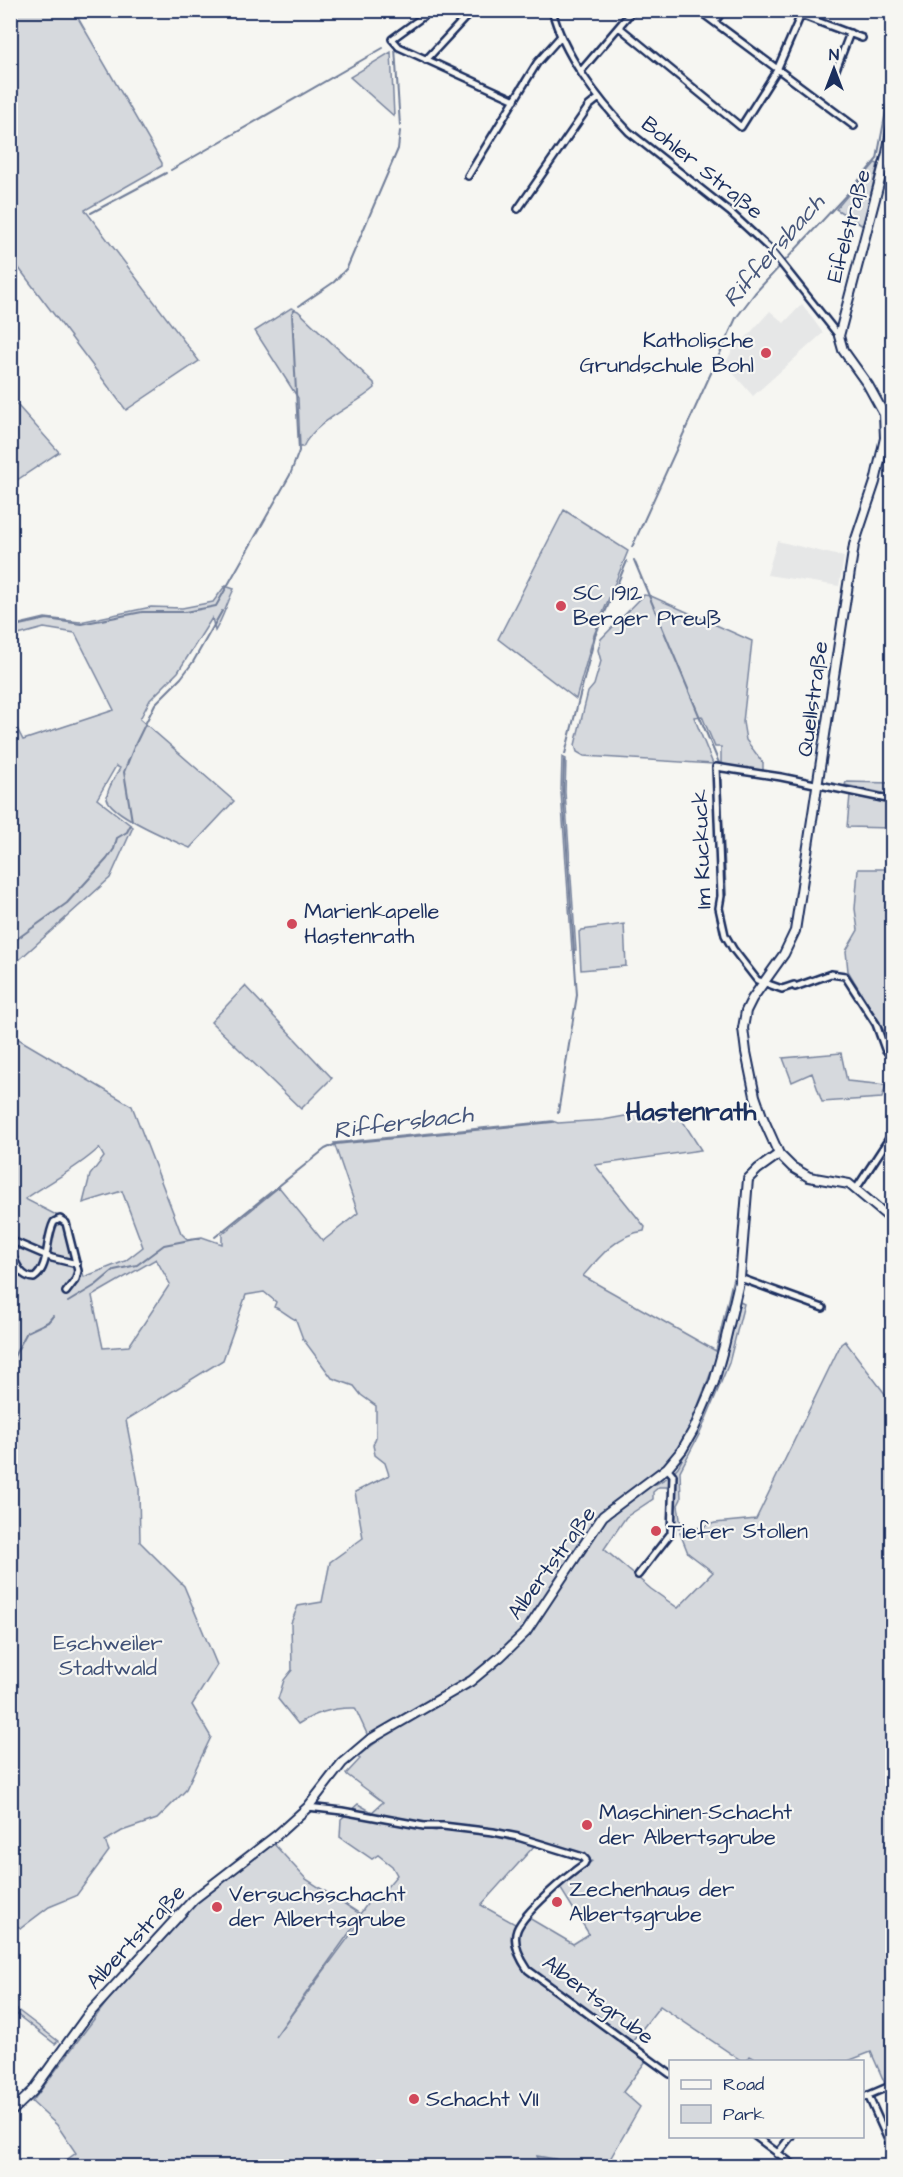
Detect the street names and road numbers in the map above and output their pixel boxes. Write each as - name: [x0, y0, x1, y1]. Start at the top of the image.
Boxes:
- street label: Bohler Straße: [634, 109, 770, 227]
- street label: Eifelstraße: [819, 166, 879, 286]
- street label: Quellstraße: [790, 639, 836, 759]
- street label: Im Kuckuck: [684, 788, 720, 909]
- street label: Albertstraße: [500, 1500, 604, 1626]
- street label: Albertstraße: [79, 1877, 193, 1996]
- street label: Albertsgrube: [535, 1948, 660, 2053]

